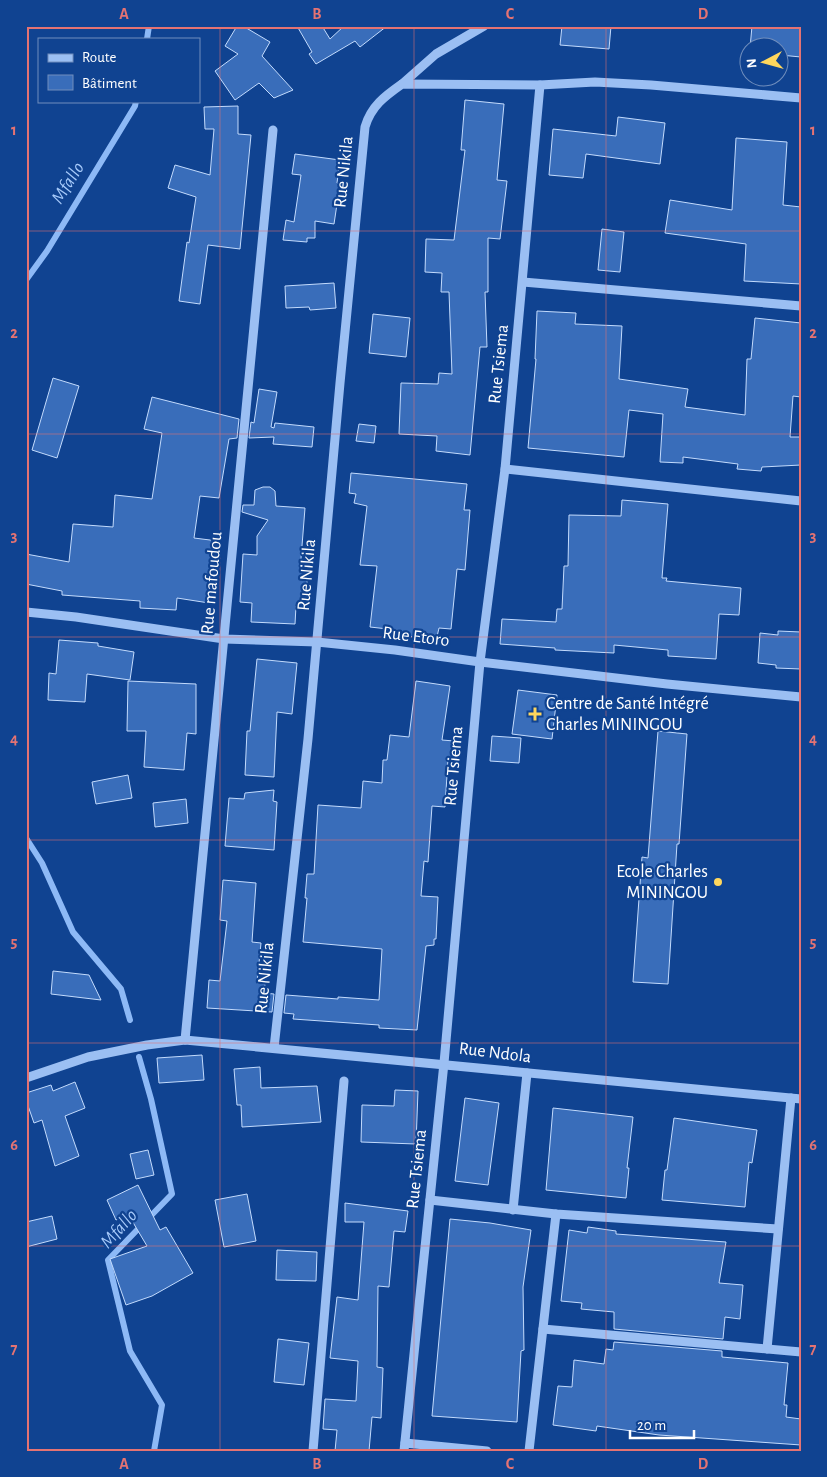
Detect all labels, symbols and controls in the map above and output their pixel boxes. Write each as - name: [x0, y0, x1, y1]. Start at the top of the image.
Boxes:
- text: A: [119, 6, 129, 22]
- text: B: [312, 6, 322, 22]
- text: C: [506, 6, 515, 22]
- text: D: [698, 6, 709, 22]
- legend: [38, 38, 200, 102]
- north arrow: [740, 38, 790, 88]
- text: Route: [82, 50, 116, 65]
- text: N: [745, 58, 760, 69]
- text: Bâtiment: [82, 76, 137, 91]
- text: 1: [11, 122, 17, 138]
- text: 1: [810, 122, 816, 138]
- street label: Rue Nikila: [331, 135, 357, 209]
- water label: Mfallo: [48, 159, 88, 207]
- street label: Rue Tsiema: [486, 323, 512, 405]
- text: 2: [10, 325, 18, 341]
- text: 2: [809, 325, 817, 341]
- text: 3: [11, 528, 18, 544]
- text: 3: [810, 528, 817, 544]
- street label: Rue mafoudou: [199, 531, 225, 635]
- street label: Rue Nikila: [295, 538, 319, 612]
- street label: Rue Etoro: [382, 624, 451, 650]
- place label: Centre de Santé Intégré Charles MININGOU: [546, 695, 709, 734]
- marker: Centre de Santé Intégré Charles MININGOU: [528, 707, 542, 721]
- street label: Rue Tsiema: [442, 726, 466, 806]
- text: 4: [10, 731, 18, 747]
- text: 4: [809, 731, 817, 747]
- place label: Ecole Charles MININGOU: [616, 863, 708, 902]
- marker: Ecole Charles MININGOU: [712, 876, 724, 888]
- text: 5: [11, 934, 18, 950]
- text: 5: [810, 934, 817, 950]
- street label: Rue Nikila: [252, 941, 278, 1015]
- street label: Rue Ndola: [458, 1040, 532, 1066]
- street label: Rue Tsiema: [404, 1128, 430, 1210]
- text: 6: [10, 1137, 18, 1153]
- text: 6: [809, 1137, 817, 1153]
- water label: Mfallo: [97, 1206, 141, 1252]
- text: 7: [11, 1341, 18, 1357]
- text: 7: [810, 1341, 817, 1357]
- scale bar: [630, 1407, 693, 1439]
- text: 20 m: [637, 1418, 666, 1433]
- text: A: [119, 1456, 129, 1472]
- text: B: [312, 1456, 322, 1472]
- text: C: [506, 1456, 515, 1472]
- text: D: [698, 1456, 709, 1472]

